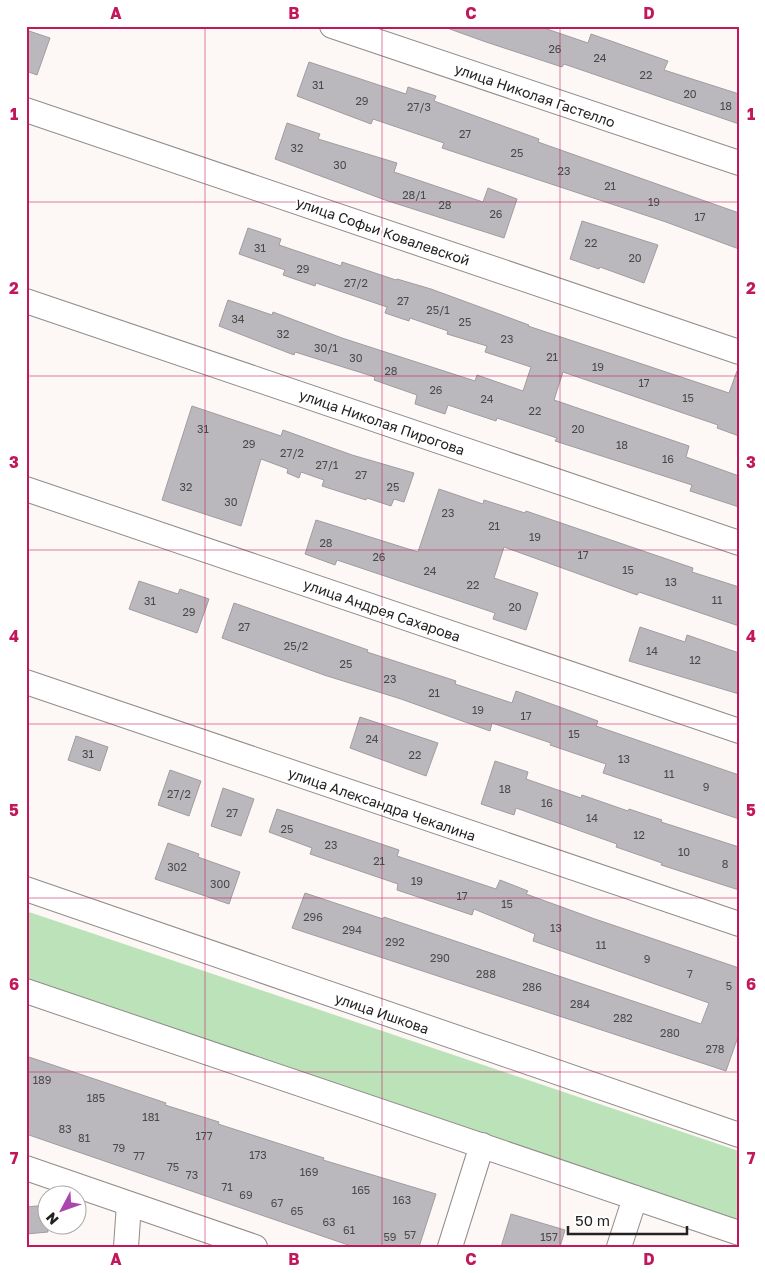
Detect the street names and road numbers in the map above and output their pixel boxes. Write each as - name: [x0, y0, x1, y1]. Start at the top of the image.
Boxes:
- street label: улица Николая Гастелло: [452, 59, 618, 131]
- street label: улица Софьи Ковалевской: [294, 193, 472, 269]
- street label: улица Николая Пирогова: [297, 386, 467, 458]
- street label: улица Андрея Сахарова: [301, 575, 463, 645]
- street label: улица Александра Чекалина: [286, 764, 478, 844]
- street label: улица Ишкова: [333, 989, 431, 1037]

